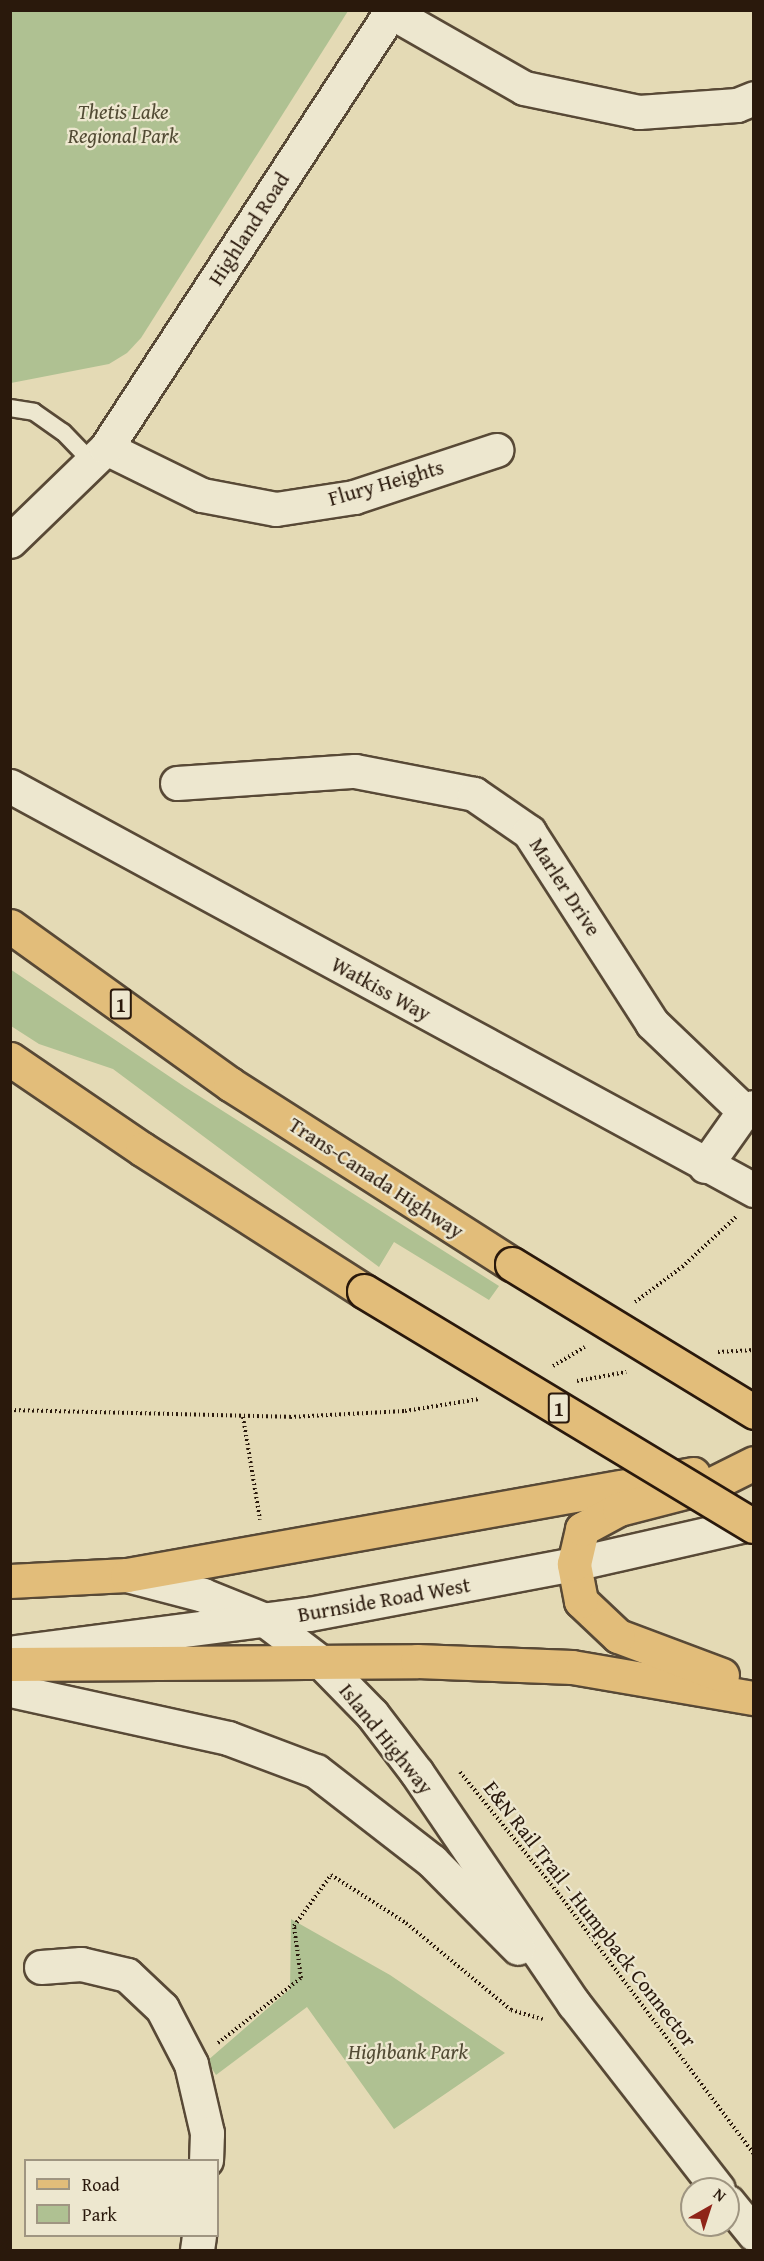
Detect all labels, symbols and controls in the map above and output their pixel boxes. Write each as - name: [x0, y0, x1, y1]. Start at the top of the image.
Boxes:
- park label: Thetis Lake Regional Park: [68, 99, 178, 149]
- street label: Highland Road: [203, 168, 295, 290]
- street label: Flury Heights: [325, 454, 447, 512]
- street label: Marler Drive: [524, 833, 606, 941]
- street label: Watkiss Way: [327, 951, 435, 1027]
- road number: 1: [109, 987, 133, 1021]
- street label: Trans-Canada Highway: [284, 1112, 468, 1244]
- road number: 1: [547, 1391, 571, 1425]
- street label: Burnside Road West: [296, 1572, 472, 1628]
- street label: Island Highway: [334, 1679, 438, 1799]
- street label: E&N Rail Trail - Humpback Connector: [478, 1776, 702, 2052]
- park label: Highbank Park: [348, 2039, 468, 2065]
- legend: [24, 2159, 219, 2237]
- text: Road: [82, 2171, 120, 2198]
- north arrow: [680, 2177, 740, 2237]
- text: N: [708, 2182, 732, 2207]
- text: Park: [82, 2201, 117, 2228]

